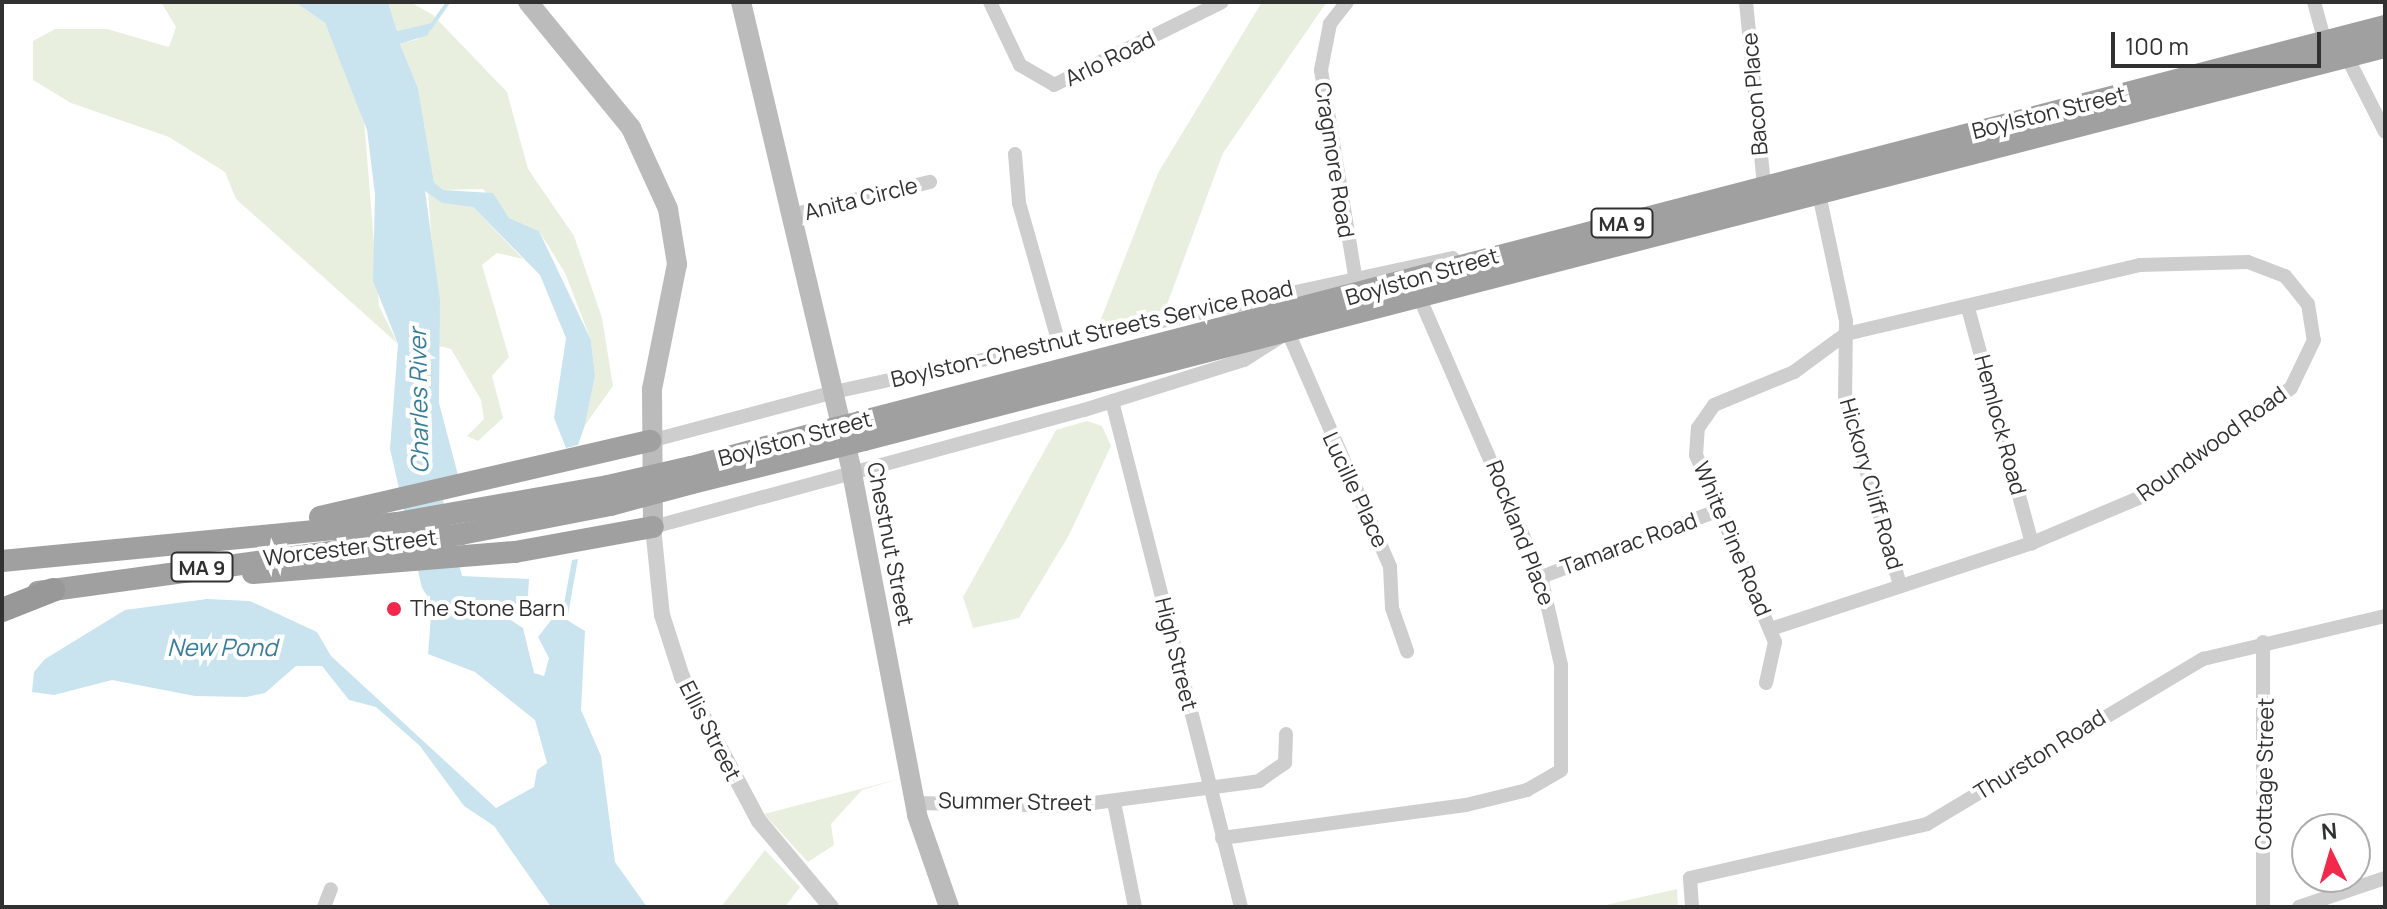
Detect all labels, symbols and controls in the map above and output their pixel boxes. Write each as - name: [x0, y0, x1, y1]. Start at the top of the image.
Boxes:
- scale bar: [2115, 16, 2325, 66]
- street label: Arlo Road: [1061, 26, 1159, 92]
- text: 100 m: [2125, 29, 2189, 62]
- street label: Bacon Place: [1736, 31, 1774, 157]
- street label: Cragmore Road: [1309, 80, 1359, 240]
- street label: Boylston Street: [1969, 81, 2129, 145]
- street label: Anita Circle: [802, 172, 920, 226]
- road number: MA 9: [1590, 207, 1654, 239]
- street label: Boylston Street: [1343, 243, 1501, 311]
- street label: Boylston-Chestnut Streets Service Road: [888, 275, 1296, 393]
- water label: Charles River: [402, 328, 434, 474]
- street label: Hemlock Road: [1969, 352, 2031, 498]
- street label: Roundwood Road: [2132, 381, 2292, 507]
- street label: Hickory Cliff Road: [1834, 395, 1908, 573]
- street label: Boylston Street: [715, 406, 875, 472]
- street label: Lucille Place: [1317, 428, 1393, 552]
- street label: Rockland Place: [1480, 457, 1560, 609]
- street label: White Pine Road: [1688, 458, 1776, 620]
- street label: Chestnut Street: [861, 460, 919, 628]
- street label: Tamarac Road: [1557, 507, 1701, 581]
- street label: Worcester Street: [262, 524, 438, 572]
- road number: MA 9: [170, 551, 234, 583]
- street label: High Street: [1149, 595, 1203, 713]
- place label: The Stone Barn: [410, 596, 565, 622]
- marker: The Stone Barn: [385, 600, 403, 618]
- water label: New Pond: [167, 633, 277, 661]
- street label: Ellis Street: [674, 677, 746, 785]
- street label: Cottage Street: [2250, 698, 2280, 850]
- street label: Thurston Road: [1970, 704, 2110, 806]
- street label: Summer Street: [938, 787, 1092, 817]
- north arrow: [2291, 813, 2371, 893]
- text: N: [2320, 815, 2338, 847]

